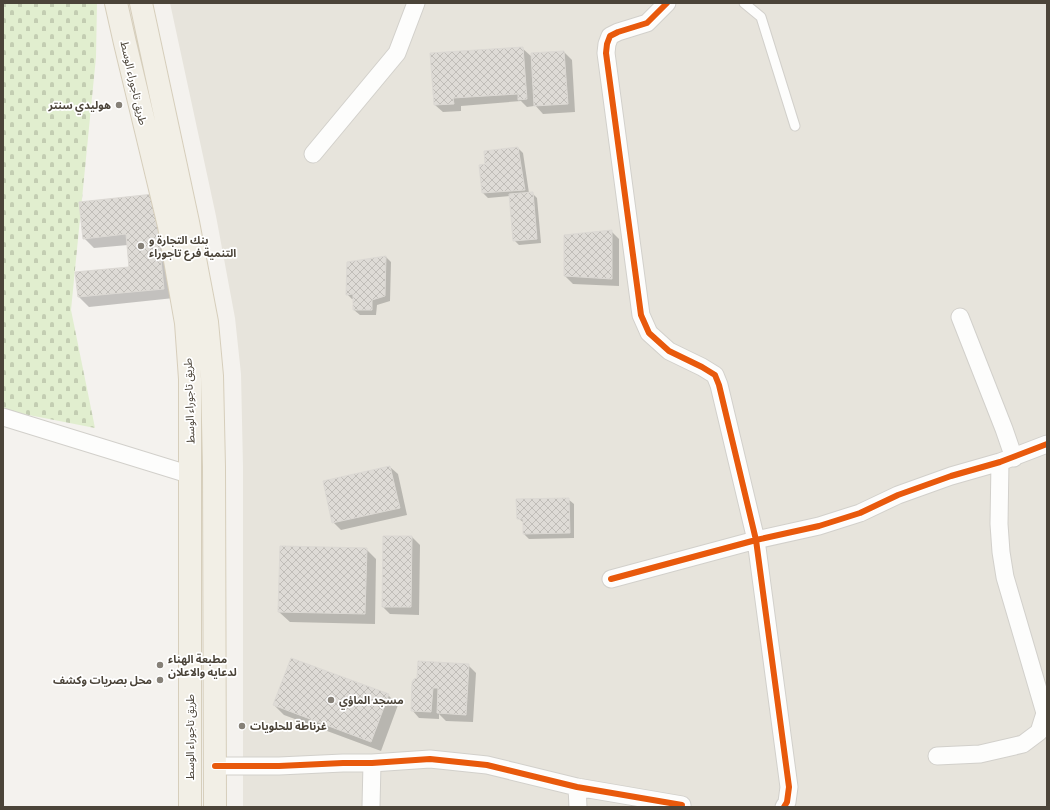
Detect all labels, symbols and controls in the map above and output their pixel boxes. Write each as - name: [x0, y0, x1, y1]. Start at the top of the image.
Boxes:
- street label: طريق تاجوراء الوسط: [117, 39, 151, 127]
- place label: هوليدي سنتر: [48, 97, 111, 115]
- marker: هوليدي سنتر: [114, 100, 124, 110]
- place label: بنك التجارة و التنمية فرع تاجوراء: [149, 232, 236, 261]
- marker: بنك التجارة و التنمية فرع تاجوراء: [136, 241, 146, 251]
- street label: طريق تاجوراء الوسط: [180, 358, 198, 444]
- place label: مطبعة الهناء لدعايه والاعلان: [168, 651, 237, 680]
- marker: مطبعة الهناء لدعايه والاعلان: [155, 660, 165, 670]
- place label: محل بصريات وكشف: [53, 672, 152, 688]
- marker: محل بصريات وكشف: [155, 675, 165, 685]
- place label: مسجد الماؤي: [339, 692, 404, 710]
- street label: طريق تاجوراء الوسط: [182, 694, 198, 780]
- marker: مسجد الماؤي: [326, 695, 336, 705]
- place label: غرناطة للحلويات: [250, 718, 327, 734]
- marker: غرناطة للحلويات: [237, 721, 247, 731]

